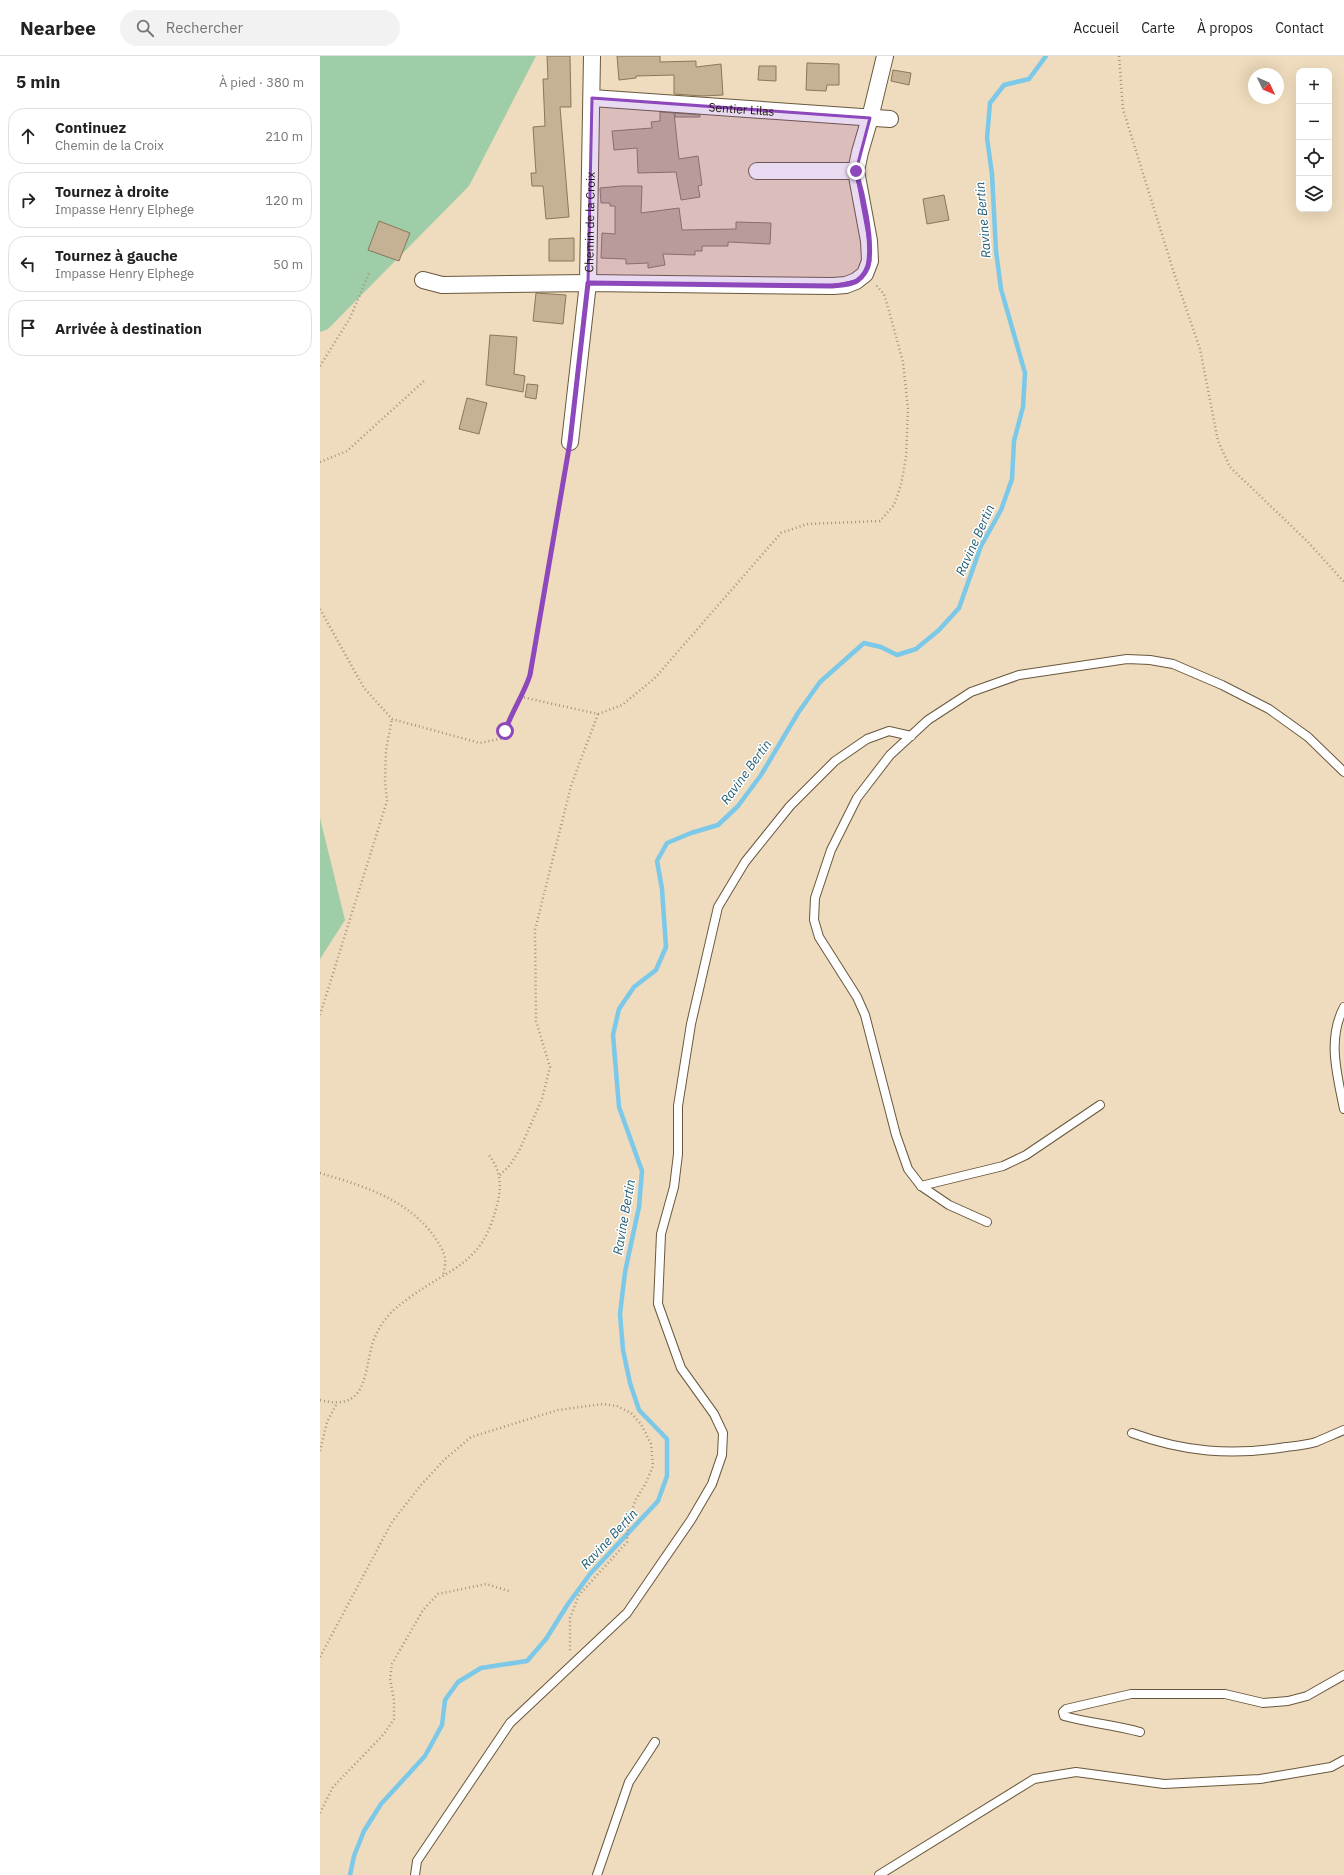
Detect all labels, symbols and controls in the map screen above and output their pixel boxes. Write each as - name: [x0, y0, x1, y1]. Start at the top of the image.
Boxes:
- search box: [120, 10, 400, 46]
- text: Nearbee: [20, 16, 96, 40]
- icon: search: [134, 17, 156, 39]
- text: Rechercher: [166, 18, 243, 37]
- text: Accueil: [1073, 19, 1119, 37]
- text: Carte: [1141, 19, 1175, 37]
- text: À propos: [1197, 19, 1253, 37]
- text: Contact: [1275, 19, 1324, 37]
- north arrow: [1248, 68, 1284, 104]
- map controls: [1296, 68, 1332, 212]
- button: +: [1296, 68, 1332, 104]
- text: 5 min: [16, 71, 60, 93]
- text: À pied · 380 m: [219, 74, 304, 91]
- street label: Sentier Lilas: [708, 99, 775, 118]
- button: −: [1296, 104, 1332, 140]
- text: Continuez: [55, 118, 126, 137]
- icon: ahead: [17, 125, 39, 147]
- text: 210 m: [265, 128, 303, 145]
- text: Chemin de la Croix: [55, 137, 164, 154]
- button: locate: [1296, 140, 1332, 176]
- route end: [847, 162, 865, 180]
- street label: Chemin de la Croix: [581, 172, 597, 272]
- button: layers: [1296, 176, 1332, 212]
- water label: Ravine Bertin: [971, 181, 995, 259]
- text: Tournez à droite: [55, 182, 169, 201]
- icon: right: [17, 189, 39, 211]
- text: 120 m: [265, 192, 303, 209]
- text: Impasse Henry Elphege: [55, 201, 194, 218]
- text: Tournez à gauche: [55, 246, 178, 265]
- icon: left: [17, 253, 39, 275]
- text: 50 m: [273, 256, 303, 273]
- text: Impasse Henry Elphege: [55, 265, 194, 282]
- icon: arrive: [17, 317, 39, 339]
- text: Arrivée à destination: [55, 319, 202, 338]
- water label: Ravine Bertin: [952, 502, 998, 578]
- route start: [496, 722, 514, 740]
- water label: Ravine Bertin: [717, 736, 775, 808]
- water label: Ravine Bertin: [609, 1178, 639, 1256]
- water label: Ravine Bertin: [577, 1505, 641, 1573]

